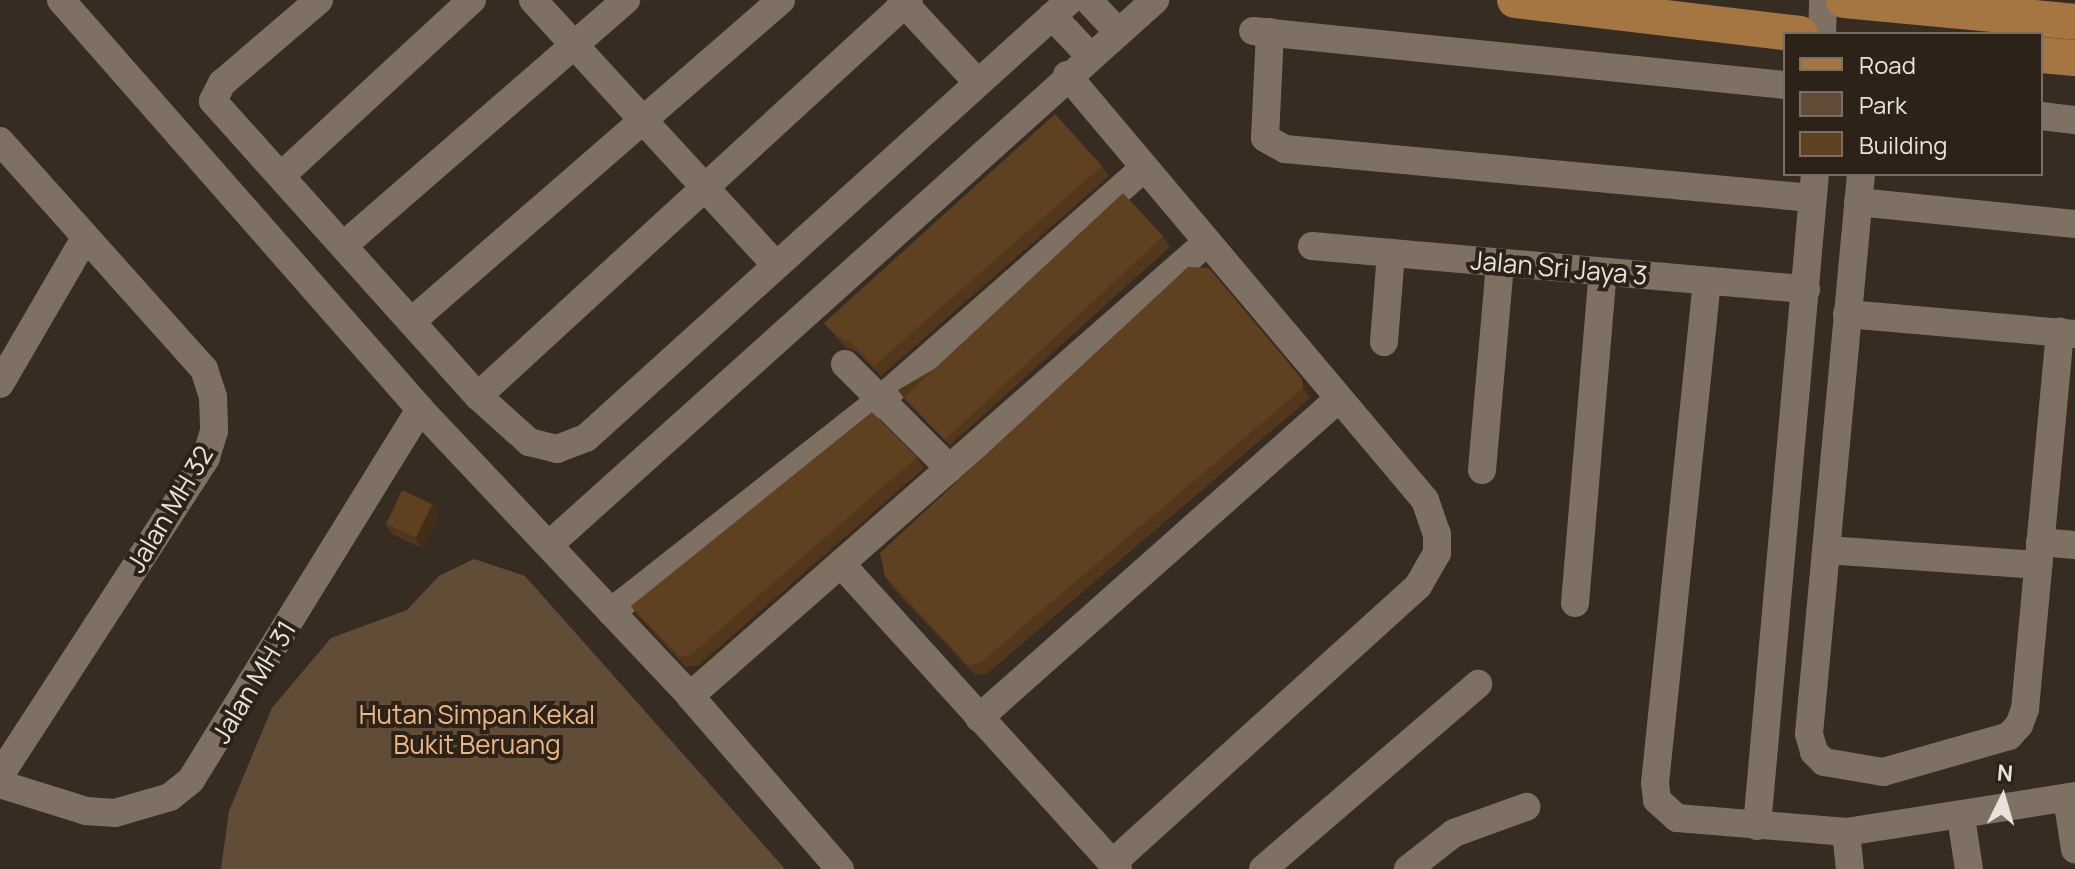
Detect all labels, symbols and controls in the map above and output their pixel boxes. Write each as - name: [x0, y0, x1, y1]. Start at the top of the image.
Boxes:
- legend: [1783, 32, 2043, 176]
- text: Road: [1859, 48, 1916, 81]
- text: Park: [1859, 88, 1907, 121]
- text: Building: [1859, 128, 1947, 161]
- street label: Jalan Sri Jaya 3: [1469, 245, 1649, 291]
- street label: Jalan MH 32: [120, 440, 220, 578]
- street label: Jalan MH 31: [205, 615, 303, 749]
- park label: Hutan Simpan Kekal Bukit Beruang: [359, 699, 595, 760]
- north arrow: [1963, 757, 2043, 837]
- text: N: [1996, 757, 2014, 789]

